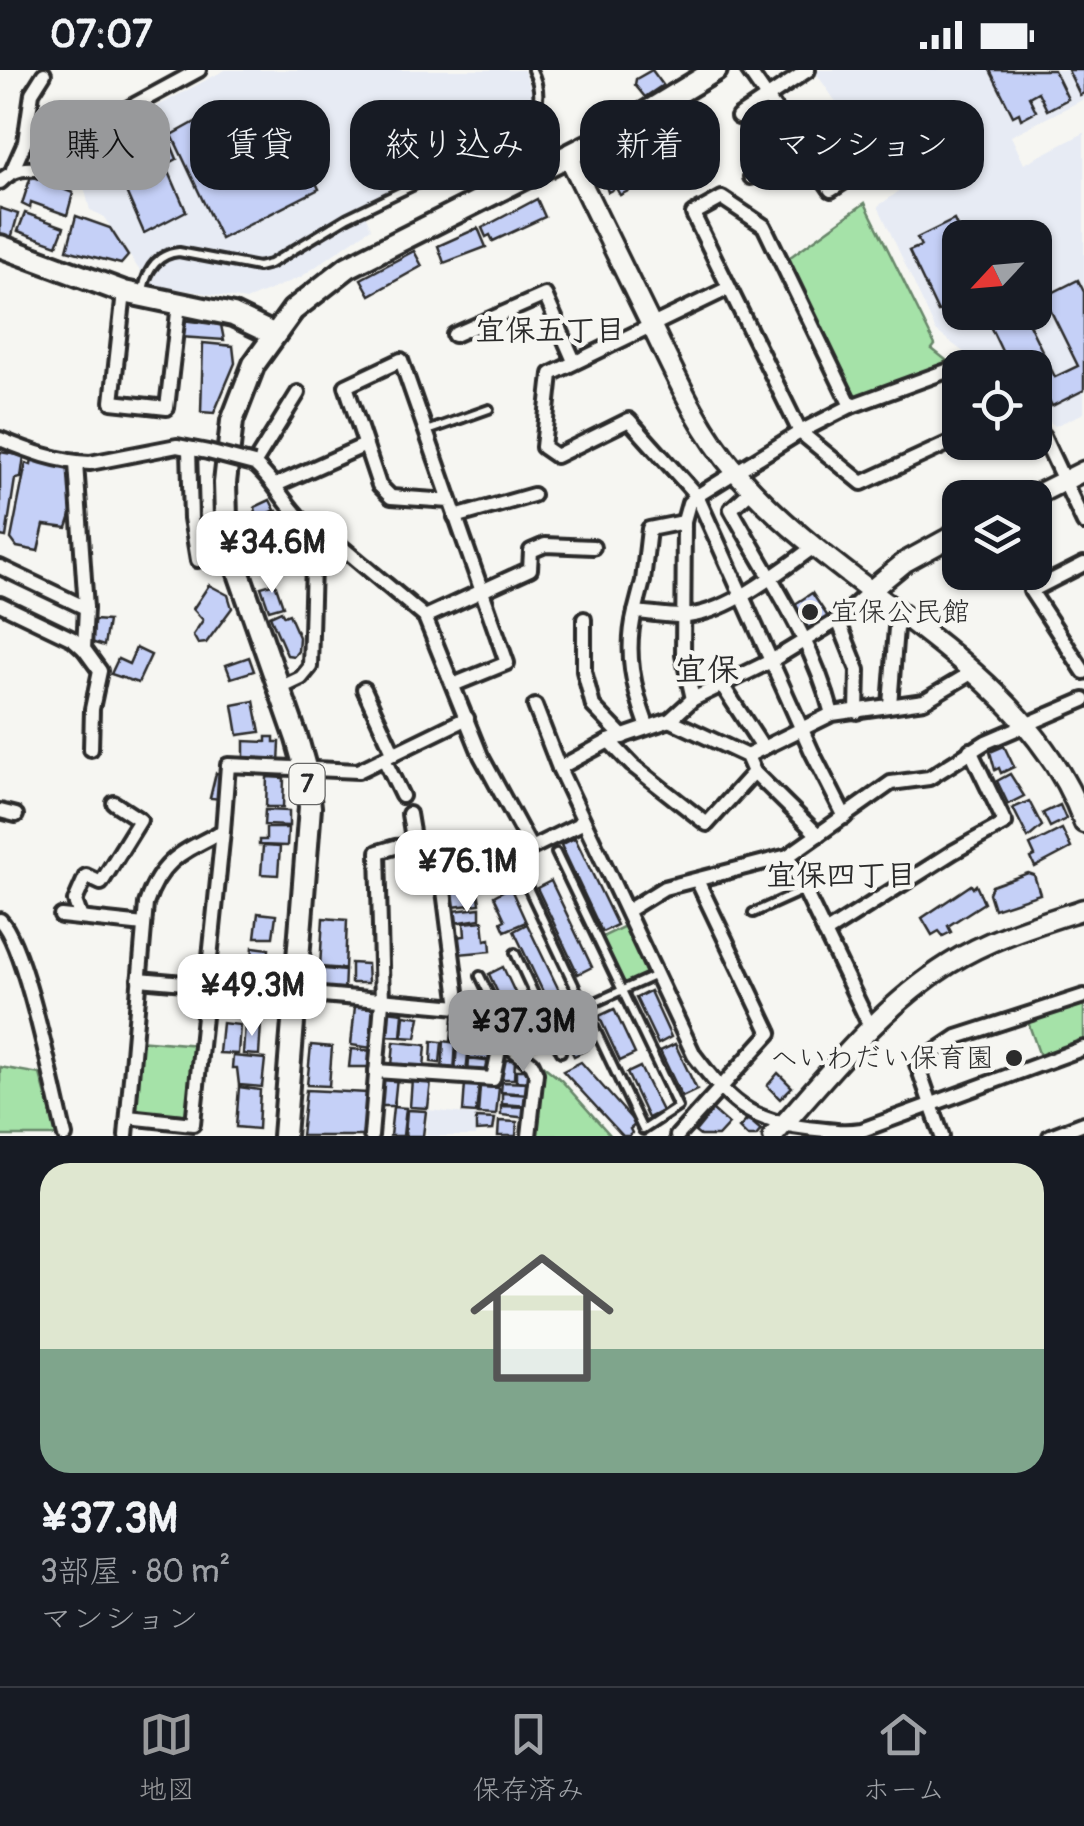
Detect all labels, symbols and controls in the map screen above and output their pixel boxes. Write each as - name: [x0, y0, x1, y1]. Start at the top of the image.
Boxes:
- text: 07:07: [50, 11, 152, 59]
- chip: 購入: [30, 100, 170, 190]
- chip: 賃貸: [190, 100, 330, 190]
- chip: 絞り込み: [350, 100, 560, 190]
- chip: 新着: [580, 100, 720, 190]
- chip: マンション: [740, 100, 984, 190]
- north arrow: [942, 220, 1052, 330]
- map controls: [942, 220, 1052, 590]
- district label: 宜保五丁目: [475, 312, 625, 349]
- button: locate: [942, 350, 1052, 460]
- button: layers: [942, 480, 1052, 590]
- pin: ¥34.6M: [191, 511, 353, 596]
- text: ¥34.6M: [218, 523, 326, 563]
- place label: 宜保公民館: [830, 595, 970, 630]
- marker: 宜保公民館: [799, 601, 821, 623]
- district label: 宜保: [675, 650, 739, 690]
- road number: 7: [290, 764, 324, 804]
- pin: ¥76.1M: [386, 830, 548, 915]
- text: ¥76.1M: [417, 842, 517, 882]
- district label: 宜保四丁目: [766, 857, 916, 894]
- pin: ¥49.3M: [171, 954, 333, 1039]
- text: ¥49.3M: [199, 966, 305, 1006]
- pin: ¥37.3M: [442, 990, 604, 1075]
- text: ¥37.3M: [471, 1002, 575, 1042]
- place label: へいわだい保育園: [770, 1041, 994, 1076]
- marker: へいわだい保育園: [1003, 1047, 1025, 1069]
- icon: home: [452, 1228, 632, 1408]
- text: ¥37.3M: [40, 1493, 178, 1545]
- text: 3部屋 · 80 m²: [40, 1552, 230, 1592]
- text: マンション: [40, 1599, 199, 1639]
- tab: 地図: [139, 1707, 195, 1808]
- tab: 保存済み: [473, 1707, 585, 1808]
- tab: ホーム: [862, 1707, 945, 1808]

